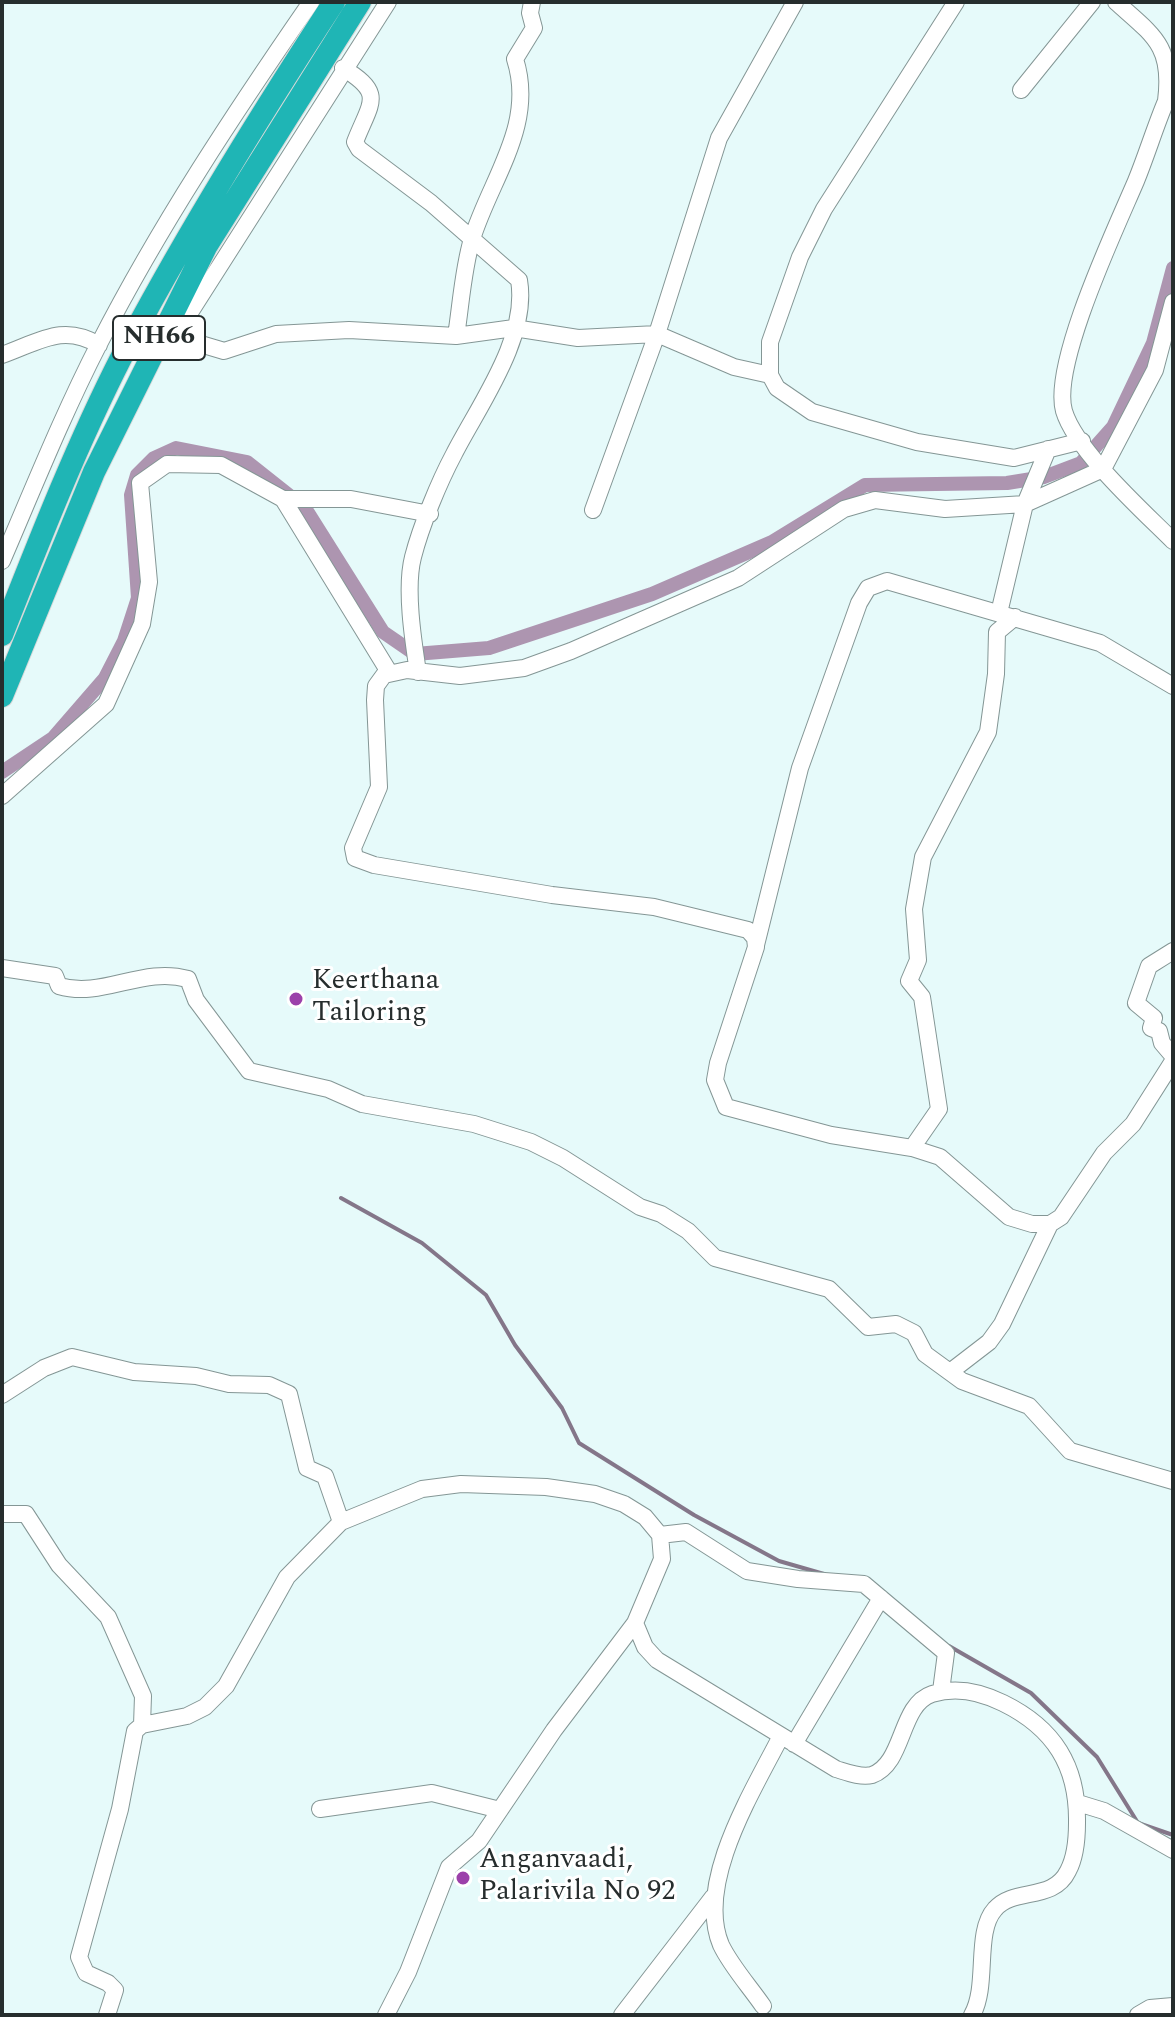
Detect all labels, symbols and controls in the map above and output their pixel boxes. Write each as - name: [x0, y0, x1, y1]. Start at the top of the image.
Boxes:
- road number: NH66: [113, 316, 205, 360]
- place label: Keerthana Tailoring: [312, 966, 439, 1032]
- marker: Keerthana Tailoring: [287, 990, 305, 1008]
- place label: Anganvaadi, Palarivila No 92: [479, 1845, 675, 1911]
- marker: Anganvaadi, Palarivila No 92: [454, 1869, 472, 1887]

